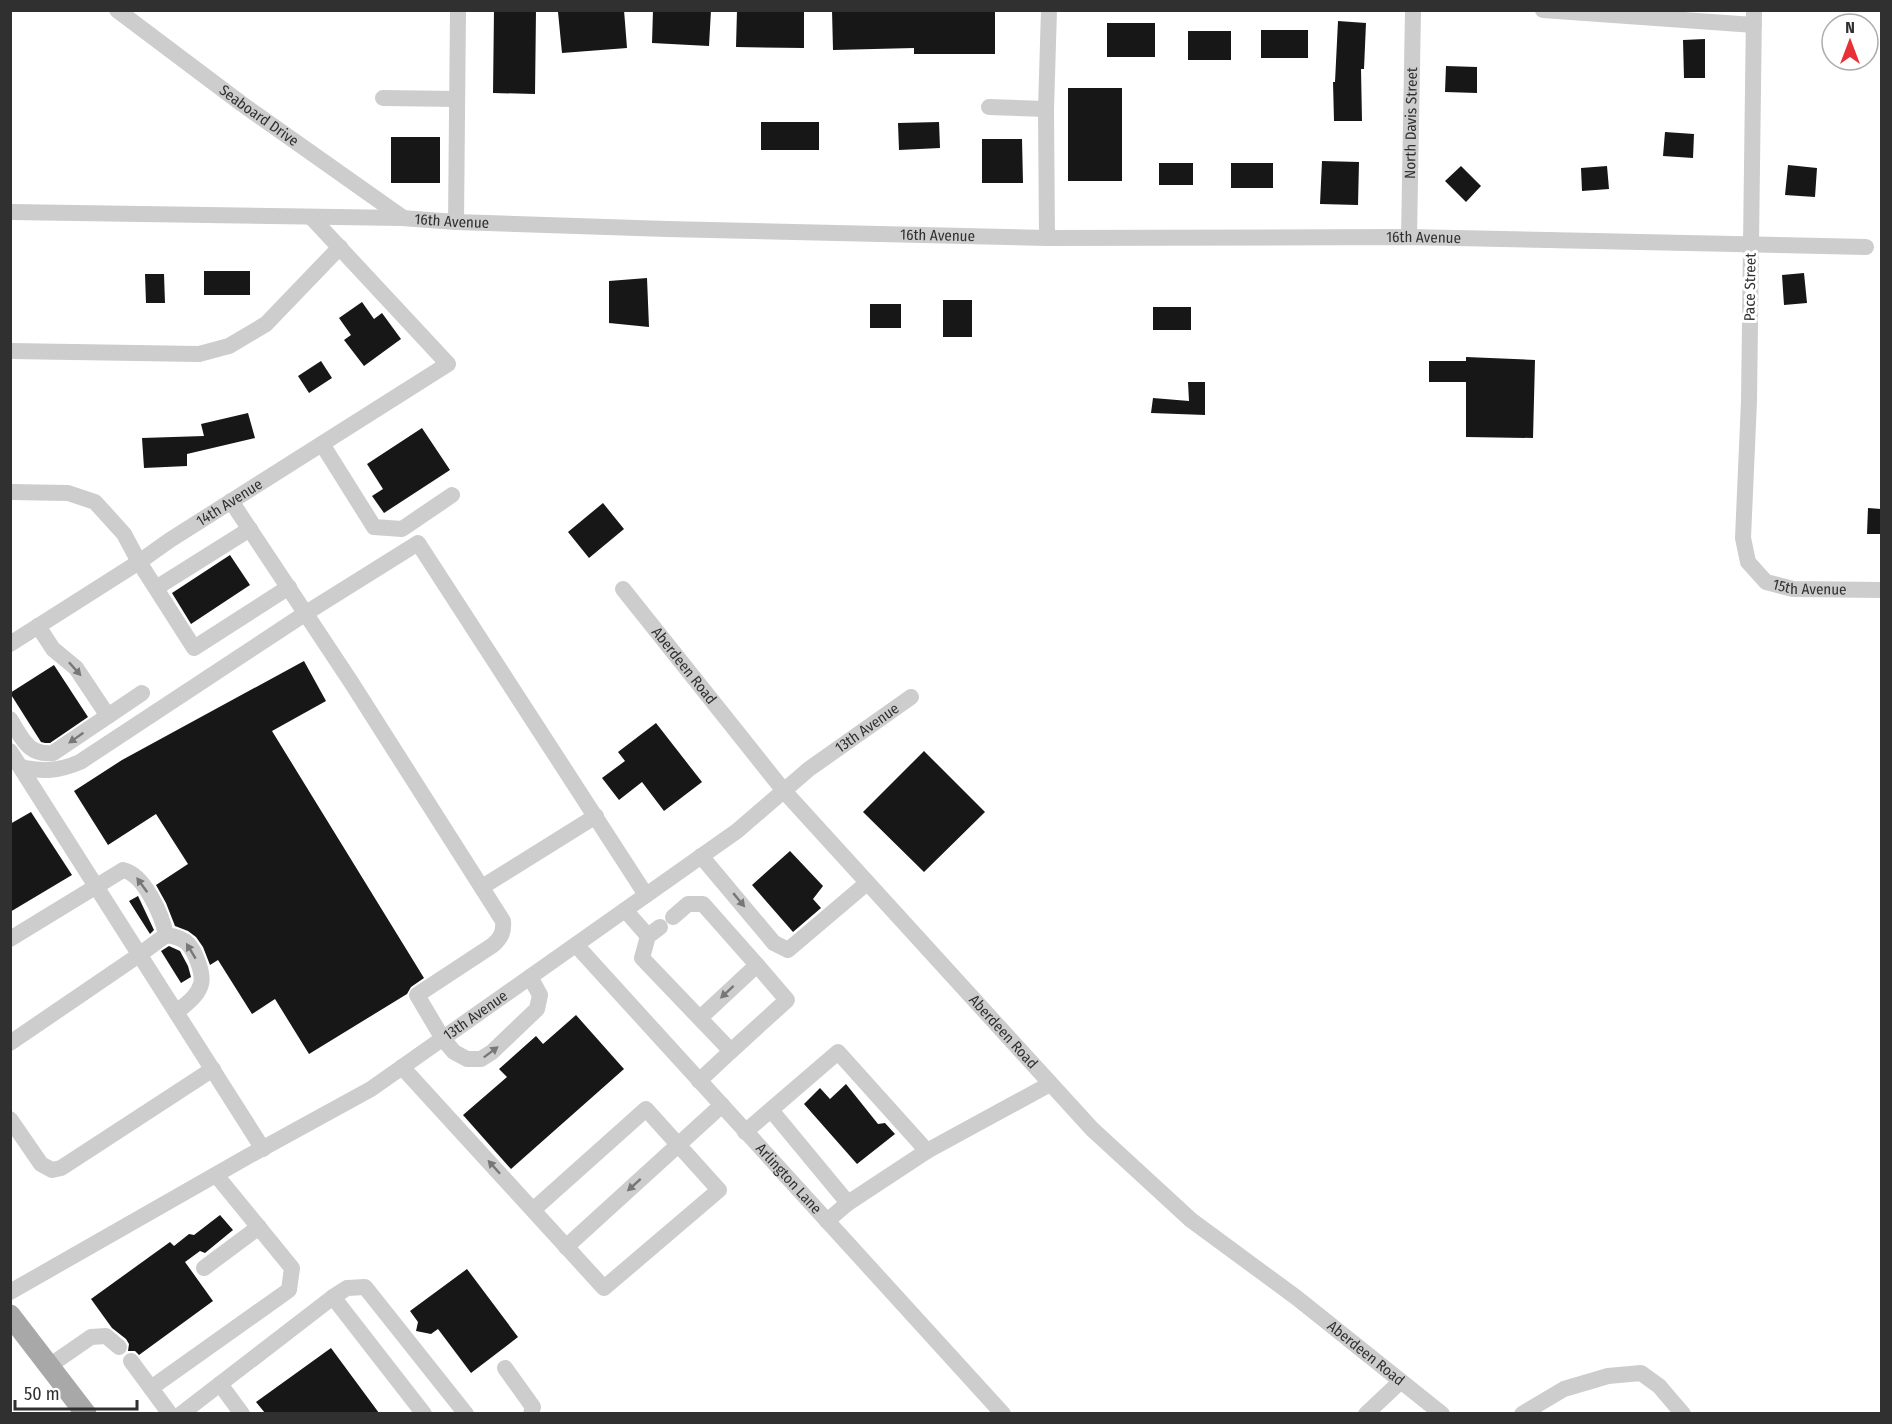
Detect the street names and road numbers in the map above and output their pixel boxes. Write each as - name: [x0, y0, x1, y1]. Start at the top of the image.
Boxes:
- street label: North Davis Street: [1401, 67, 1421, 179]
- street label: Seaboard Drive: [216, 81, 302, 150]
- street label: 16th Avenue: [414, 210, 489, 232]
- street label: 16th Avenue: [900, 226, 975, 245]
- street label: 16th Avenue: [1386, 228, 1461, 247]
- street label: Pace Street: [1740, 253, 1760, 321]
- street label: 14th Avenue: [193, 475, 266, 530]
- street label: 15th Avenue: [1771, 575, 1847, 599]
- street label: Aberdeen Road: [648, 623, 720, 708]
- street label: 13th Avenue: [832, 699, 902, 757]
- street label: 13th Avenue: [440, 987, 511, 1044]
- street label: Aberdeen Road: [965, 991, 1042, 1072]
- street label: Arlington Lane: [752, 1140, 825, 1218]
- street label: Aberdeen Road: [1324, 1317, 1408, 1389]

